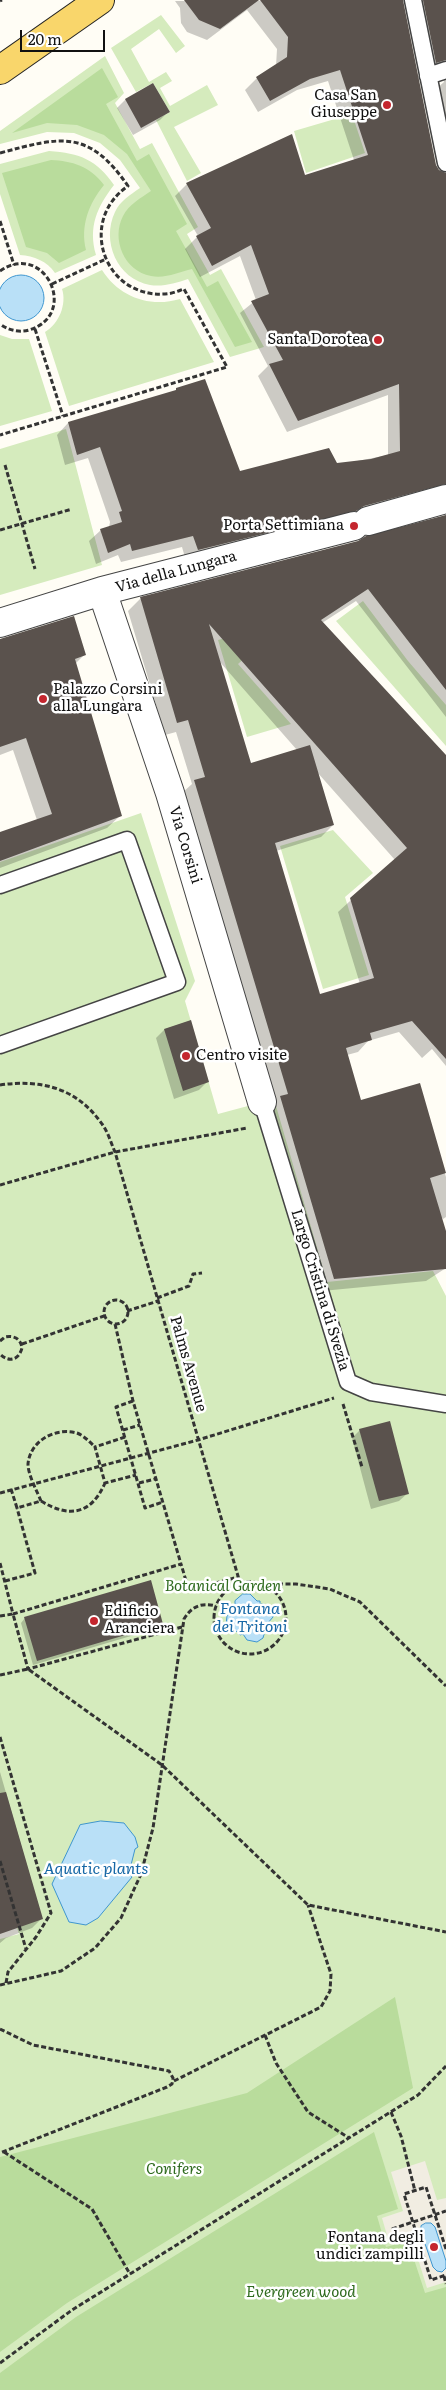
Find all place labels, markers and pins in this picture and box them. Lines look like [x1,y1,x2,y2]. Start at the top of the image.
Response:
place label: Casa San Giuseppe [311,87,377,122]
marker: Casa San Giuseppe [381,99,393,111]
place label: Santa Dorotea [267,331,368,349]
marker: Santa Dorotea [372,334,384,346]
place label: Porta Settimiana [223,517,344,535]
marker: Porta Settimiana [348,520,360,532]
place label: Palazzo Corsini alla Lungara [53,681,163,716]
marker: Palazzo Corsini alla Lungara [37,693,49,705]
place label: Centro visite [196,1047,287,1065]
marker: Centro visite [180,1050,192,1062]
place label: Edificio Aranciera [104,1603,175,1638]
marker: Edificio Aranciera [88,1615,100,1627]
place label: Fontana degli undici zampilli [316,2229,424,2264]
marker: Fontana degli undici zampilli [428,2241,440,2253]

